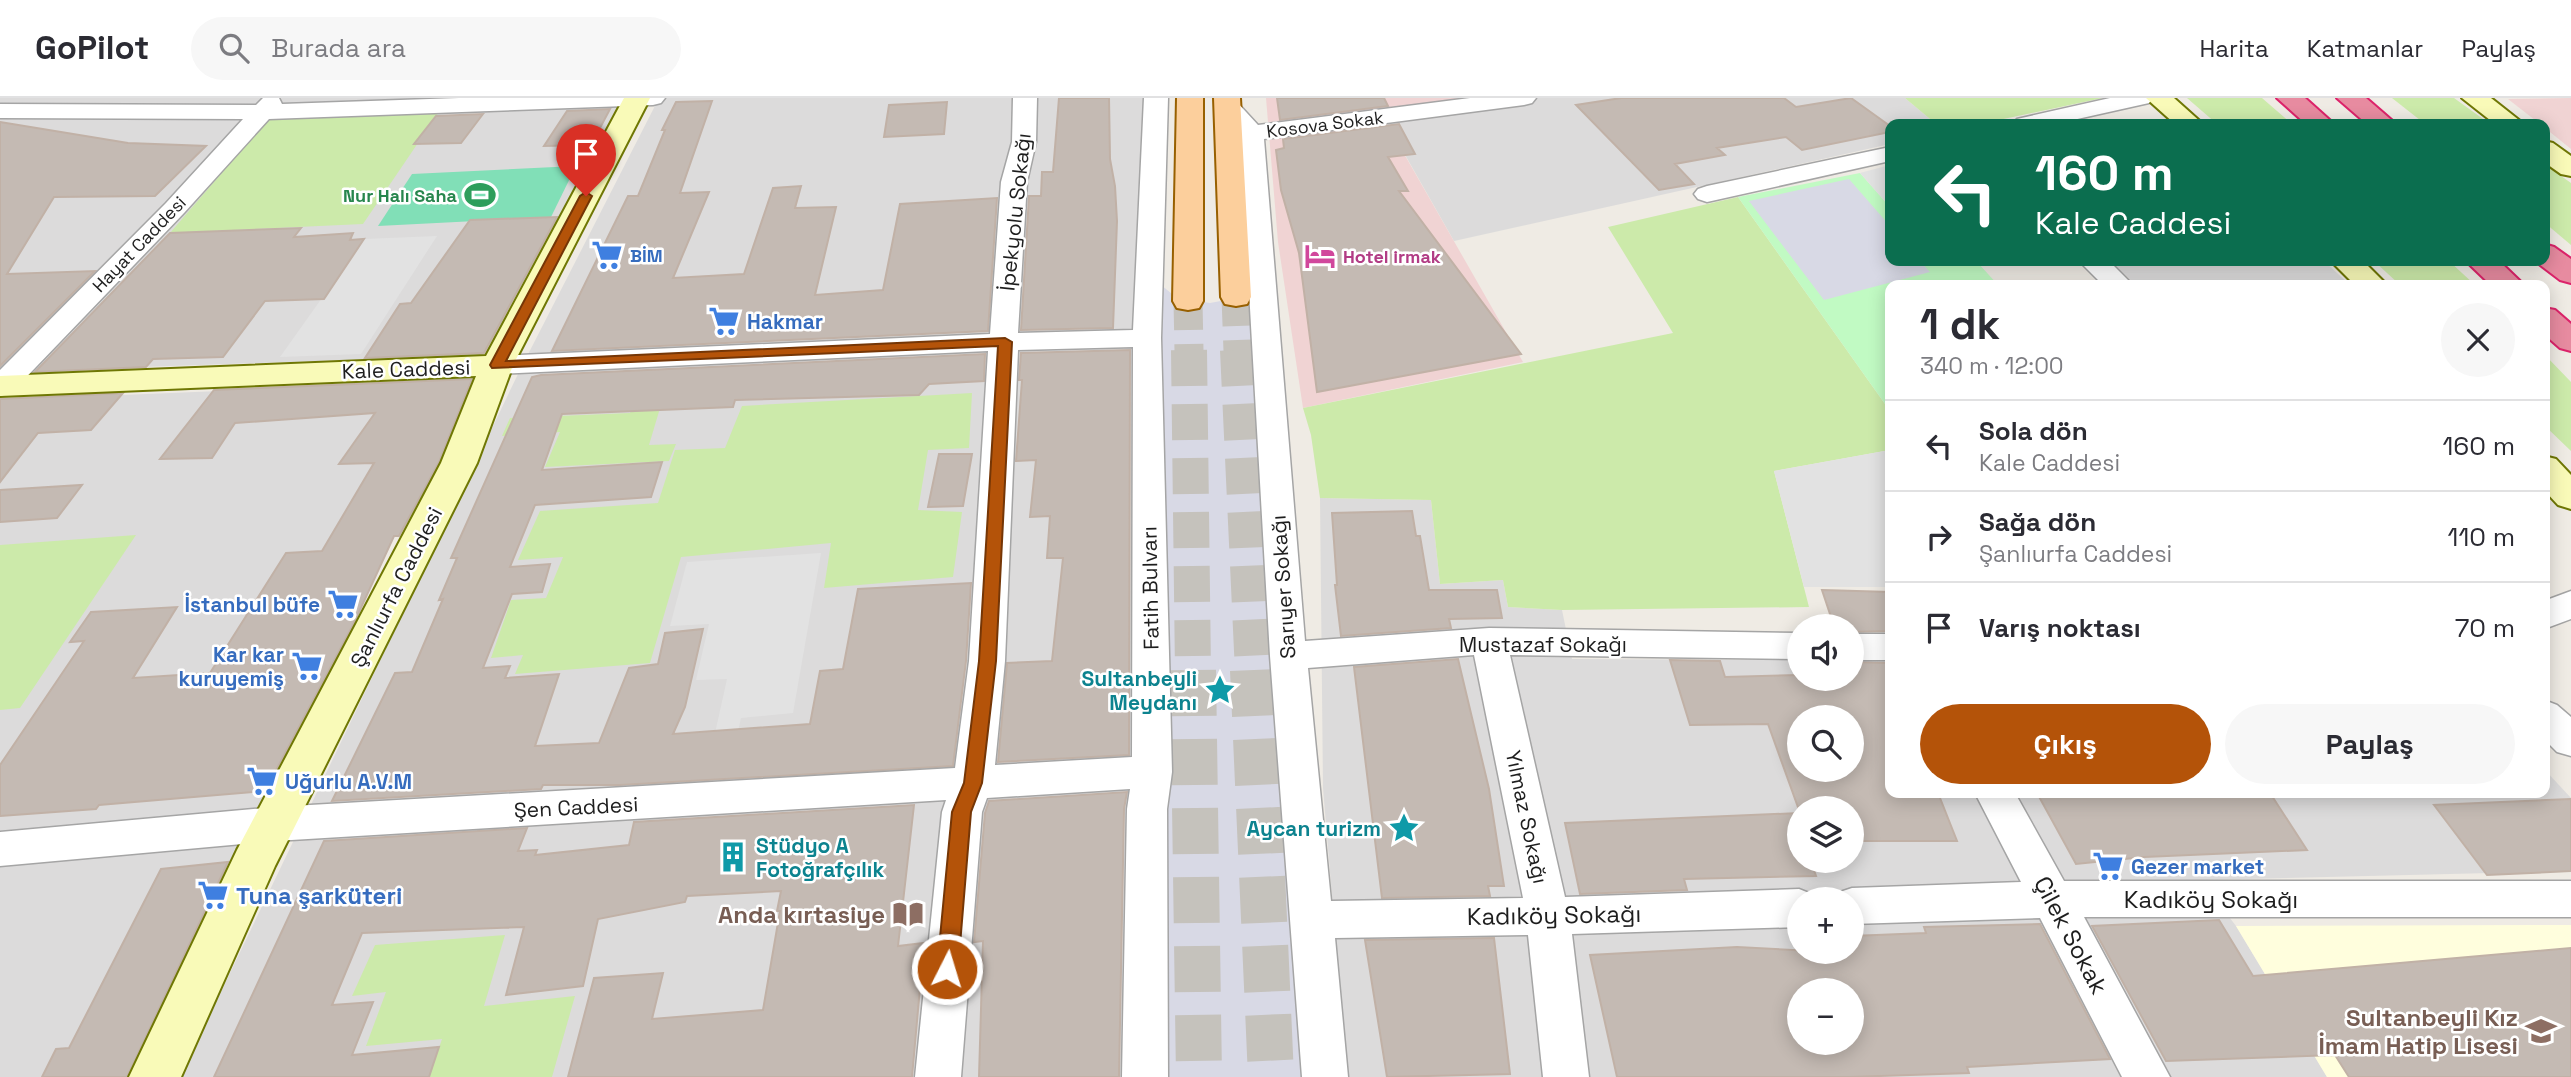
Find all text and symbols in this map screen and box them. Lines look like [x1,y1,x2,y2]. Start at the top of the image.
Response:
search box [191,17,681,80]
text: GoPilot [35,27,149,69]
icon: search [215,29,253,67]
text: Burada ara [271,31,406,65]
text: Harita [2200,33,2269,64]
text: Katmanlar [2307,33,2423,64]
text: Paylaş [2461,33,2536,64]
street label: Kosova Sokak [1265,105,1385,143]
pin [556,124,616,196]
street label: İpekyolu Sokağı [993,132,1037,292]
icon: arrive [567,135,605,173]
text: 160 m [2035,142,2173,204]
icon: left [1920,147,2011,238]
sports icon: Nur Halı Saha [463,178,497,212]
place label: Nur Halı Saha [343,184,458,207]
street label: Hayat Caddesi [87,191,191,297]
text: Kale Caddesi [2035,203,2231,243]
supermarket icon: BİM [590,238,624,272]
hotel icon: Hotel irmak [1303,239,1337,273]
place label: BİM [630,244,663,267]
place label: Hotel irmak [1343,245,1441,268]
text: 1 dk [1920,298,2000,351]
button: close [2441,303,2515,377]
supermarket icon: Hakmar [707,304,741,338]
place label: Hakmar [747,308,823,335]
text: 340 m · 12:00 [1920,351,2064,381]
street label: Kale Caddesi [341,353,471,385]
text: Sola dön [1979,414,2088,448]
icon: left [1920,427,1958,465]
text: 160 m [2443,429,2515,463]
text: Kale Caddesi [1979,448,2120,478]
street label: Şanlıurfa Caddesi [344,502,448,672]
text: Sağa dön [1979,505,2096,539]
street label: Sarıyer Sokağı [1265,514,1301,660]
icon: right [1920,518,1958,556]
text: 110 m [2448,520,2515,554]
street label: Fatih Bulvarı [1135,526,1165,650]
text: Şanlıurfa Caddesi [1979,539,2172,569]
supermarket icon: İstanbul büfe [326,587,360,621]
place label: İstanbul büfe [184,591,320,618]
icon: arrive [1920,609,1958,647]
text: Varış noktası [1979,611,2141,645]
text: 70 m [2455,611,2515,645]
map controls [1787,614,1864,1055]
button: sound [1787,614,1864,691]
street label: Mustazaf Sokağı [1459,631,1627,658]
place label: Kar kar kuruyemiş [178,641,284,692]
supermarket icon: Kar kar kuruyemiş [290,649,324,683]
place label: Sultanbeyli Meydanı [1081,665,1197,716]
place icon: Sultanbeyli Meydanı [1203,673,1237,707]
button: Çıkış [1920,704,2211,784]
button: Paylaş [2225,704,2515,784]
button: search [1787,705,1864,782]
street label: Yılmaz Sokağı [1500,748,1554,886]
supermarket icon: Uğurlu A.V.M [245,764,279,798]
place label: Uğurlu A.V.M [285,768,412,795]
street label: Şen Caddesi [513,790,639,824]
button: layers [1787,796,1864,873]
place icon: Aycan turizm [1387,811,1421,845]
place label: Aycan turizm [1247,815,1381,842]
place label: Stüdyo A Fotoğrafçılık [756,832,884,883]
building icon: Stüdyo A Fotoğrafçılık [716,840,750,874]
supermarket icon: Gezer market [2091,849,2125,883]
place label: Gezer market [2131,853,2264,880]
street label: Çilek Sokak [2027,871,2115,999]
supermarket icon: Tuna şarküteri [196,878,230,912]
place label: Tuna şarküteri [236,880,402,911]
street label: Kadıköy Sokağı [2124,884,2298,915]
button: + [1787,887,1864,964]
library icon: Anda kırtasiye [891,897,925,931]
street label: Kadıköy Sokağı [1467,898,1641,932]
place label: Anda kırtasiye [718,899,885,930]
position arrow [910,932,984,1006]
button: − [1787,978,1864,1055]
place label: Sultanbeyli Kız İmam Hatip Lisesi [2318,1002,2518,1061]
school or university icon: Sultanbeyli Kız İmam Hatip Lisesi [2524,1014,2558,1048]

